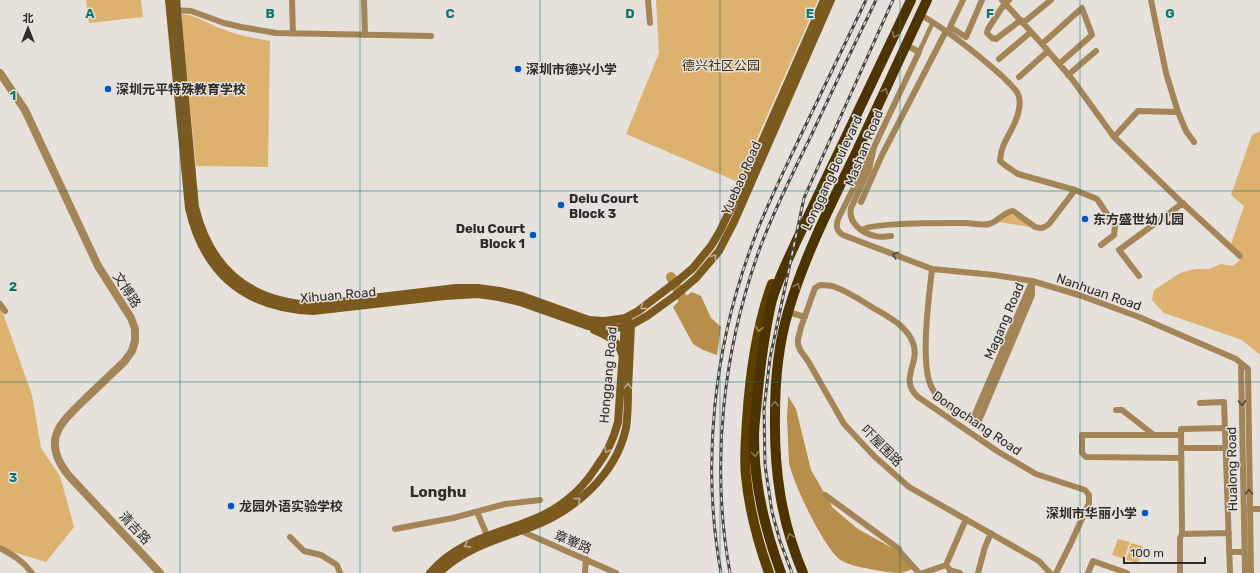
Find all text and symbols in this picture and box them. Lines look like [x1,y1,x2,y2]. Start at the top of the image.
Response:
text: A [85,6,95,21]
text: B [265,6,275,21]
text: C [445,6,455,21]
text: D [625,6,635,21]
text: E [806,6,814,21]
text: F [986,6,994,21]
text: G [1165,6,1175,21]
north arrow [8,8,48,48]
text: 北 [23,12,34,25]
one-way arrow [892,31,900,39]
park label: 德兴社区公园 [682,58,760,73]
place label: 深圳市德兴小学 [526,62,617,77]
marker: 深圳市德兴小学 [513,64,523,74]
place label: 深圳元平特殊教育学校 [116,82,246,97]
marker: 深圳元平特殊教育学校 [103,84,113,94]
text: 1 [10,88,16,103]
one-way arrow [880,88,888,96]
street label: Mashan Road [842,108,886,188]
street label: Longgang Boulevard [799,113,866,233]
street label: Yuebao Road [718,139,764,217]
place label: Delu Court Block 3 [569,191,638,221]
marker: Delu Court Block 3 [556,200,566,210]
place label: 东方盛世幼儿园 [1093,212,1184,227]
marker: 东方盛世幼儿园 [1080,214,1090,224]
place label: Delu Court Block 1 [456,221,525,251]
marker: Delu Court Block 1 [528,230,538,240]
one-way arrow [892,252,899,260]
one-way arrow [710,255,717,262]
street label: 文博路 [110,270,144,310]
street label: Nanhuan Road [1055,270,1143,314]
text: 2 [9,279,17,294]
street label: Magang Road [981,280,1028,362]
one-way arrow [792,283,800,290]
street label: Xihuan Road [299,284,377,306]
one-way arrow [640,302,647,310]
street label: Honggang Road [596,326,621,424]
one-way arrow [755,326,764,332]
one-way arrow [624,383,633,389]
street label: Dongchang Road [929,388,1024,459]
one-way arrow [1238,400,1246,406]
one-way arrow [771,401,779,407]
street label: 吓屋围路 [858,422,906,470]
street label: Hualong Road [1224,427,1241,511]
one-way arrow [604,446,612,453]
one-way arrow [751,451,759,457]
text: 3 [9,470,18,485]
district label: Longhu [410,483,466,501]
one-way arrow [1245,489,1253,495]
one-way arrow [573,498,581,505]
place label: 龙园外语实验学校 [239,499,343,514]
marker: 龙园外语实验学校 [226,501,236,511]
place label: 深圳市华丽小学 [1046,506,1137,521]
marker: 深圳市华丽小学 [1140,508,1150,518]
street label: 清吉路 [116,509,154,547]
street label: 章輋路 [552,527,594,557]
one-way arrow [786,533,795,540]
scale bar [1124,539,1205,565]
one-way arrow [464,540,471,547]
text: 100 m [1130,546,1164,560]

